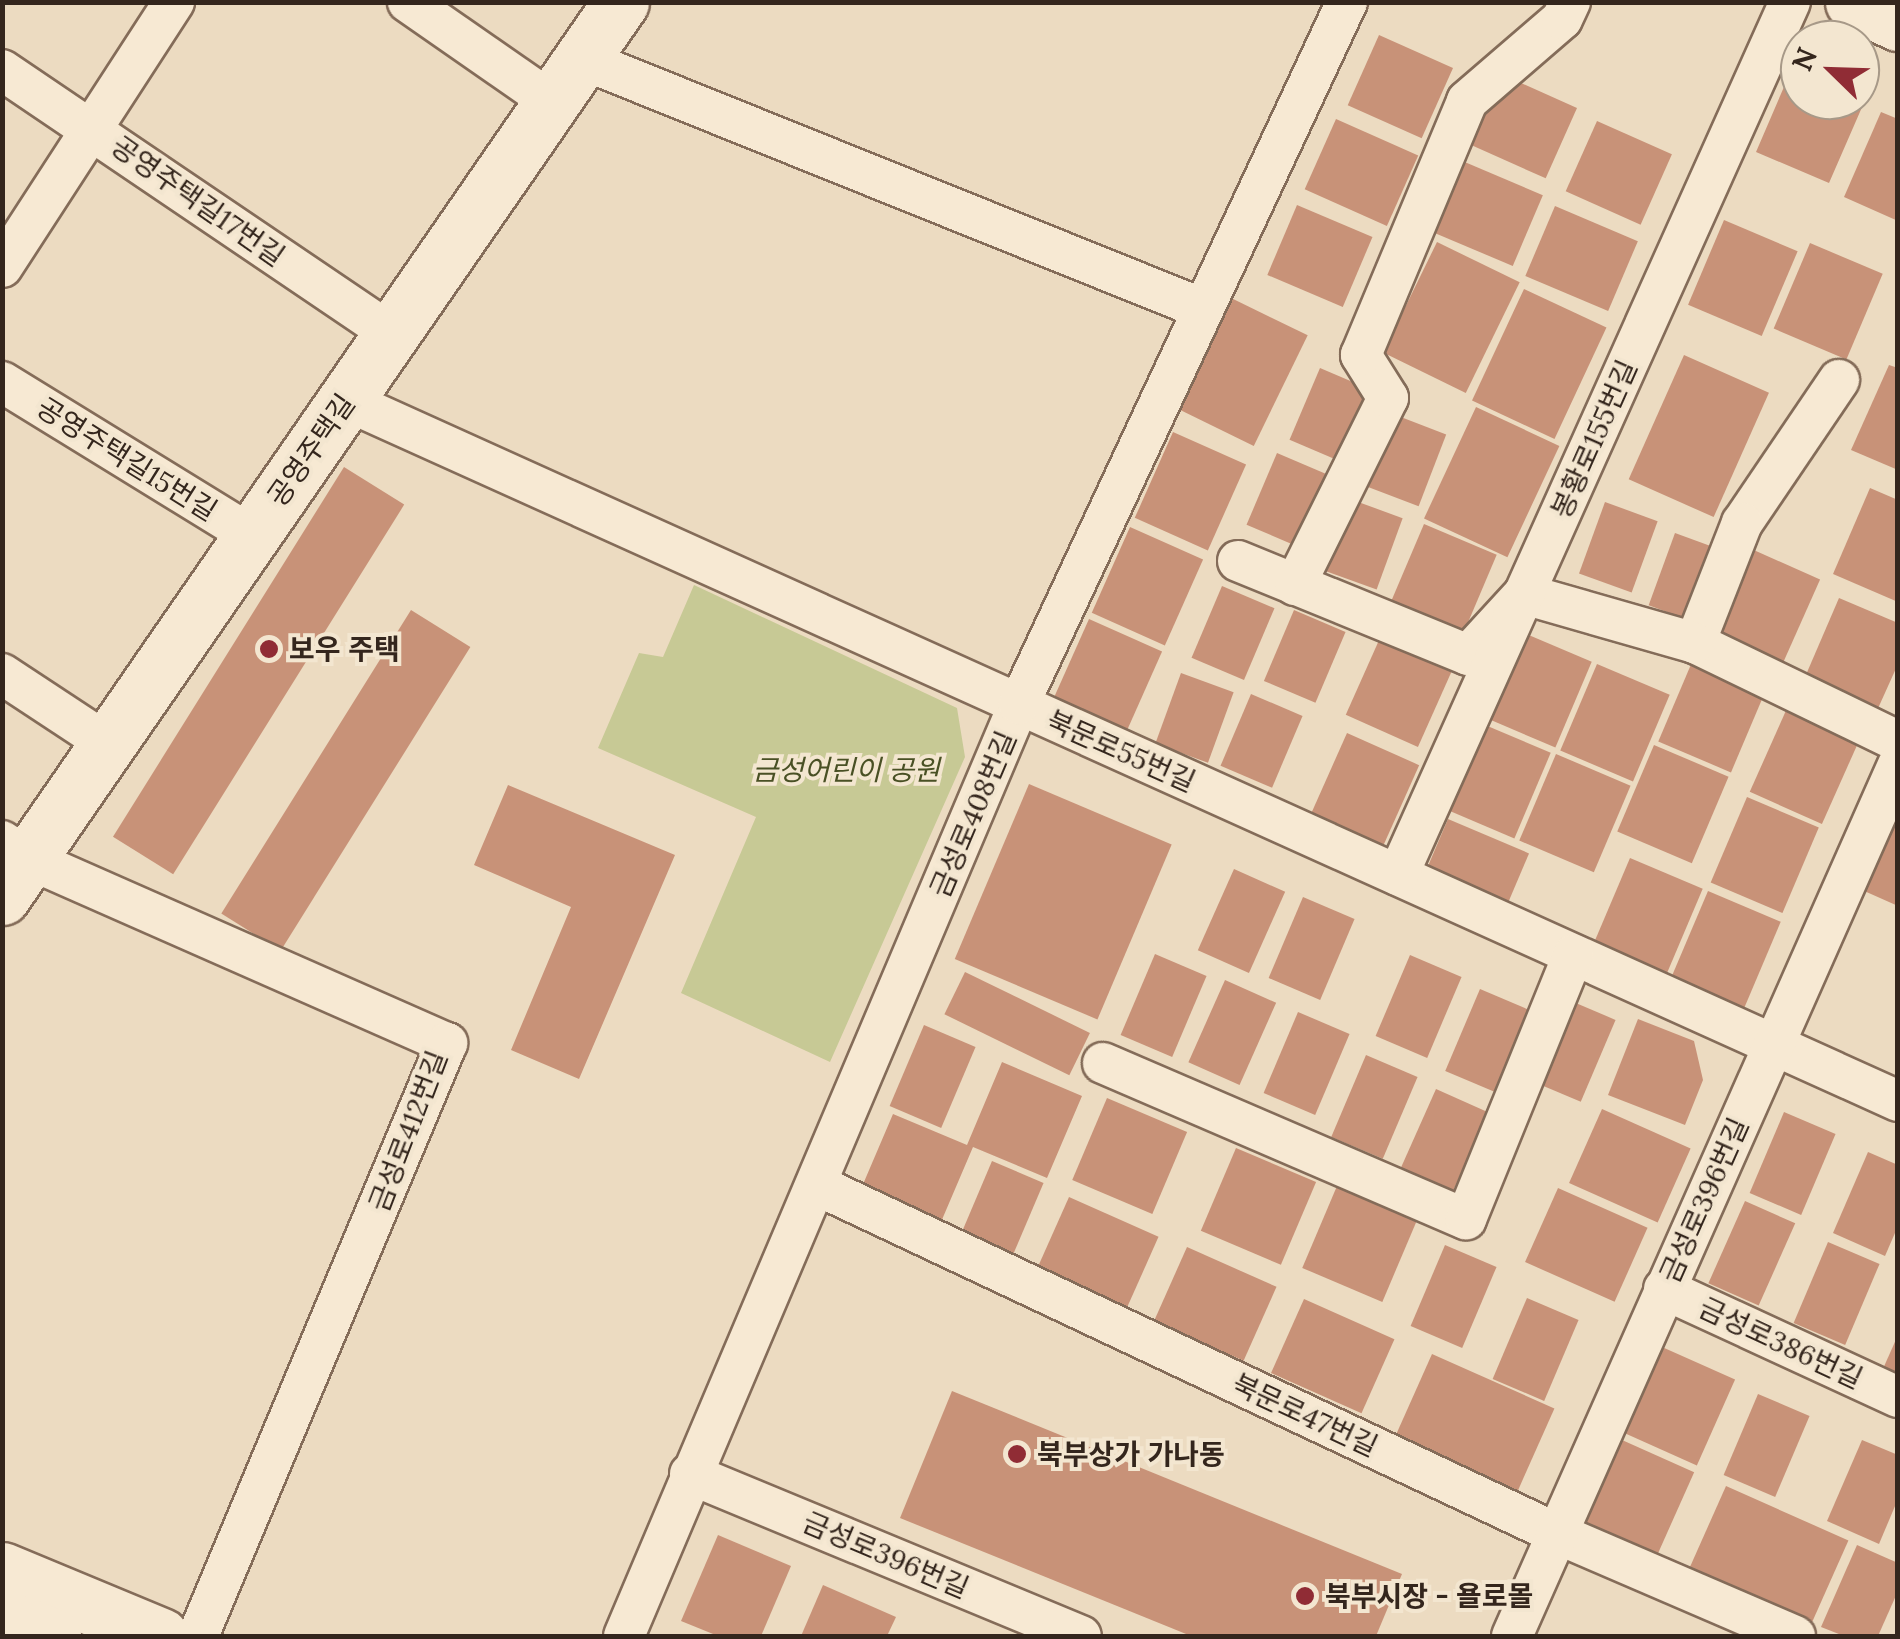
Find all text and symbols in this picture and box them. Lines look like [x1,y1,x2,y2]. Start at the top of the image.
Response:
north arrow [1780,20,1880,120]
text: N [1783,42,1825,76]
street label: 공영주택길17번길 [105,129,291,273]
street label: 봉황로155번길 [1544,355,1644,523]
street label: 공영주택길 [260,388,362,512]
street label: 공영주택길15번길 [31,390,223,528]
place label: 보우 주택 [289,632,399,666]
marker: 보우 주택 [258,638,280,660]
street label: 북문로55번길 [1041,703,1201,799]
street label: 금성로408번길 [923,726,1023,902]
park label: 금성어린이 공원 [752,753,940,787]
street label: 금성로412번길 [362,1046,454,1216]
street label: 금성로396번길 [1653,1112,1755,1288]
street label: 금성로386번길 [1694,1291,1868,1395]
street label: 북문로47번길 [1227,1367,1383,1463]
place label: 북부상가 가나동 [1037,1437,1225,1471]
marker: 북부상가 가나동 [1006,1443,1028,1465]
street label: 금성로396번길 [798,1505,974,1605]
place label: 북부시장 - 욜로몰 [1325,1579,1533,1613]
marker: 북부시장 - 욜로몰 [1294,1585,1316,1607]

